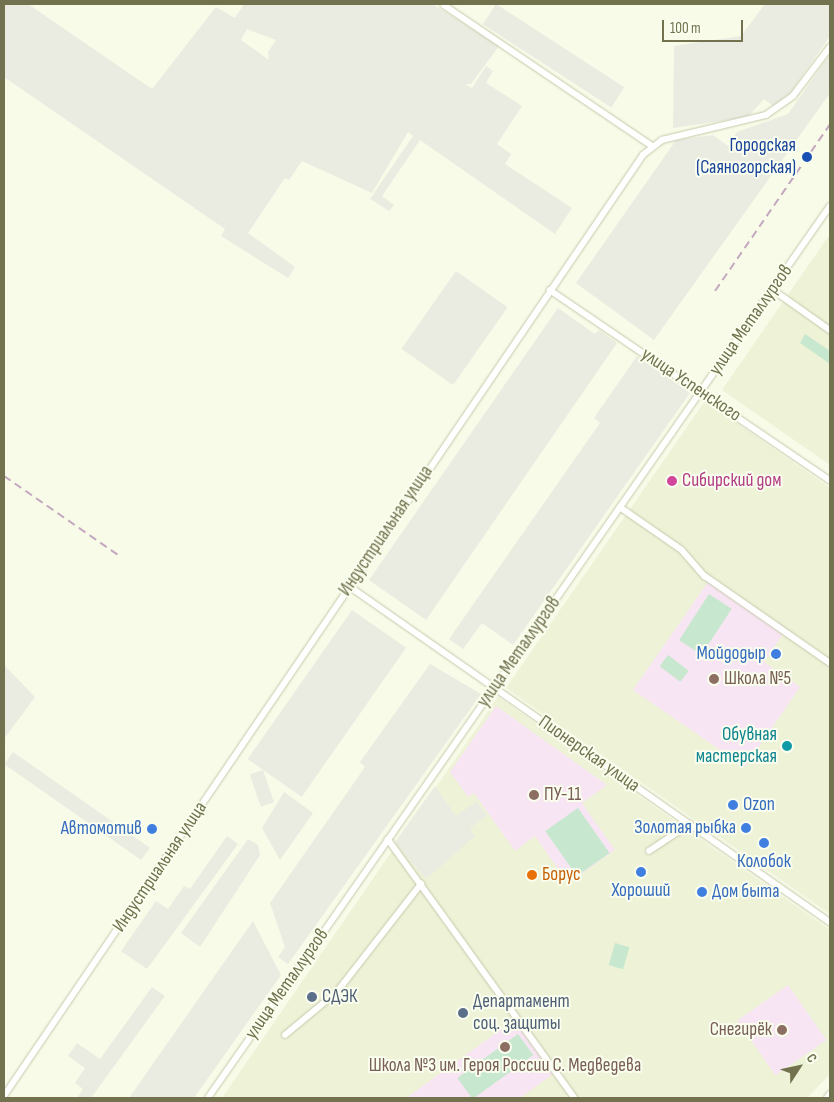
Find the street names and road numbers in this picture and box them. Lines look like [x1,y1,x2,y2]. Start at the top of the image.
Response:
street label: улица Металлургов [704,260,798,380]
street label: улица Успенского [637,343,745,427]
street label: Индустриальная улица [334,462,438,600]
street label: улица Металлургов [472,592,566,712]
street label: Пионерская улица [534,711,644,797]
street label: Индустриальная улица [108,798,212,936]
street label: улица Металлургов [240,924,334,1044]

